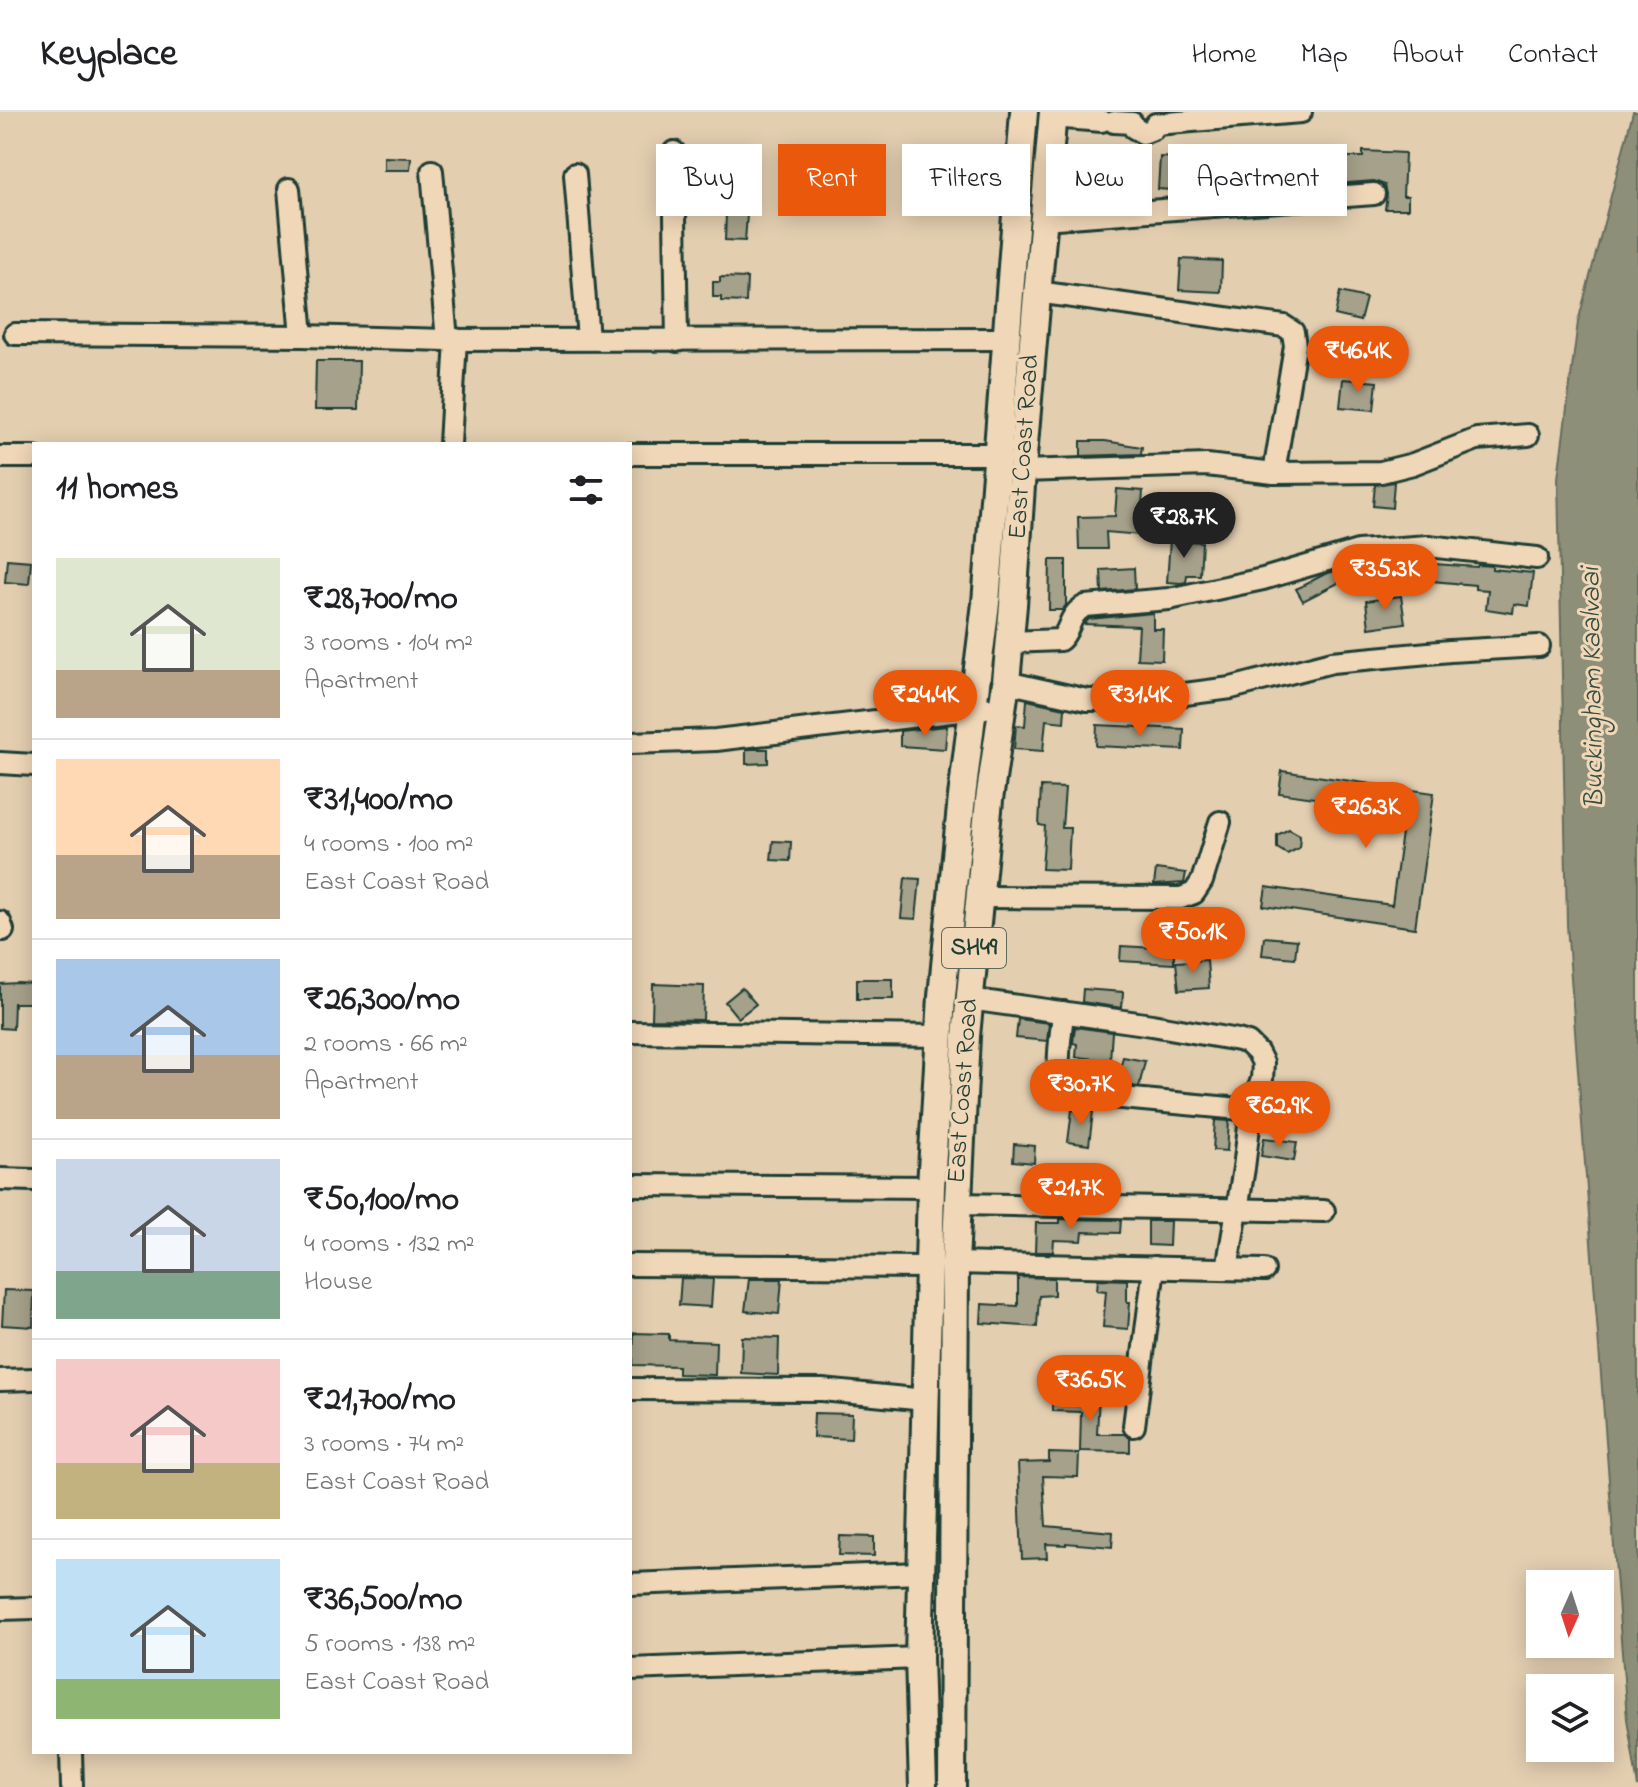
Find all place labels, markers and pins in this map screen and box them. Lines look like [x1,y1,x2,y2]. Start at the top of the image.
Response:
pin: ₹46.4K [1293,326,1423,394]
pin: ₹28.7K [1119,492,1249,560]
pin: ₹35.3K [1320,544,1450,612]
pin: ₹24.4K [860,670,990,738]
pin: ₹31.4K [1075,670,1205,738]
pin: ₹26.3K [1301,782,1431,850]
pin: ₹50.1K [1128,907,1258,975]
pin: ₹30.7K [1016,1059,1146,1127]
pin: ₹62.9K [1214,1081,1344,1149]
pin: ₹21.7K [1006,1163,1136,1231]
pin: ₹36.5K [1025,1355,1155,1423]

